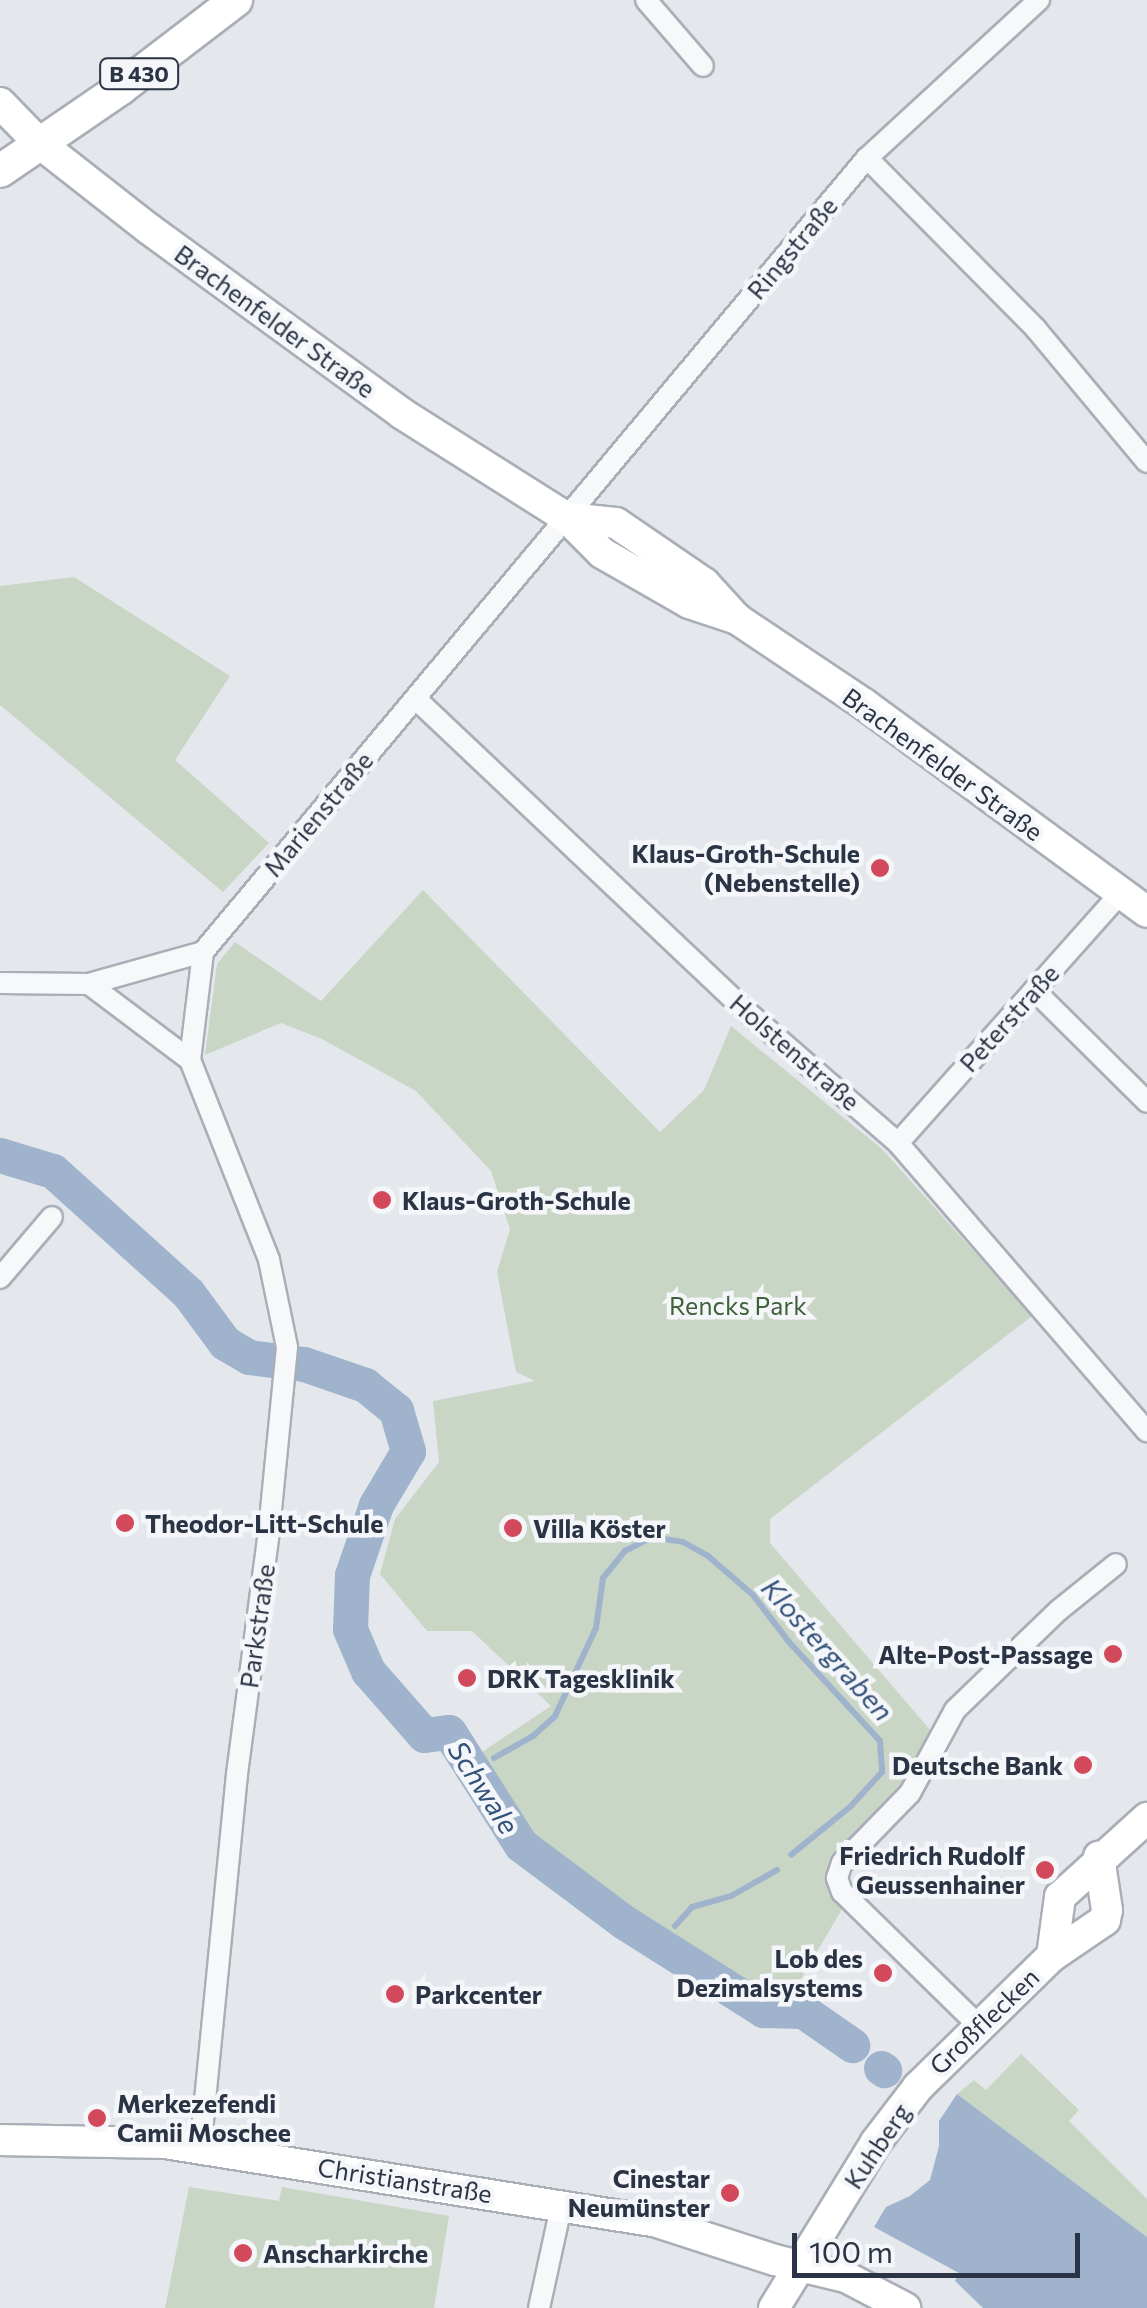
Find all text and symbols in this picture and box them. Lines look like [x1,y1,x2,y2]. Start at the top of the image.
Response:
road number: B 430 [99,57,179,91]
street label: Ringstraße [741,191,843,305]
street label: Brachenfelder Straße [169,238,381,404]
street label: Brachenfelder Straße [837,681,1049,847]
street label: Marienstraße [257,746,379,882]
place label: Klaus-Groth-Schule (Nebenstelle) [631,839,860,898]
marker: Klaus-Groth-Schule (Nebenstelle) [869,857,891,879]
street label: Peterstraße [953,958,1065,1078]
street label: Holstenstraße [724,988,866,1116]
place label: Klaus-Groth-Schule [402,1185,631,1215]
marker: Klaus-Groth-Schule [371,1189,393,1211]
park label: Rencks Park [669,1290,807,1320]
place label: Theodor-Litt-Schule [145,1508,383,1538]
marker: Theodor-Litt-Schule [114,1512,136,1534]
place label: Villa Köster [533,1513,666,1543]
marker: Villa Köster [502,1517,524,1539]
street label: Parkstraße [233,1562,281,1690]
water label: Klostergraben [755,1571,901,1727]
place label: Alte-Post-Passage [878,1639,1093,1669]
marker: Alte-Post-Passage [1102,1643,1124,1665]
place label: DRK Tagesklinik [487,1663,675,1693]
marker: DRK Tagesklinik [456,1667,478,1689]
water label: Schwale [441,1734,527,1840]
place label: Deutsche Bank [892,1750,1063,1780]
marker: Deutsche Bank [1072,1754,1094,1776]
place label: Friedrich Rudolf Geussenhainer [839,1841,1025,1900]
marker: Friedrich Rudolf Geussenhainer [1034,1859,1056,1881]
place label: Lob des Dezimalsystems [676,1944,863,2003]
marker: Lob des Dezimalsystems [872,1962,894,1984]
street label: Großflecken [923,1962,1045,2080]
place label: Parkcenter [415,1979,542,2009]
marker: Parkcenter [384,1983,406,2005]
place label: Merkezefendi Camii Moschee [117,2089,291,2148]
street label: Kuhberg [838,2098,916,2194]
marker: Merkezefendi Camii Moschee [86,2107,108,2129]
street label: Christianstraße [316,2151,494,2209]
place label: Cinestar Neumünster [568,2164,710,2223]
marker: Cinestar Neumünster [719,2182,741,2204]
scale bar [797,2213,1084,2275]
text: 100 m [809,2232,893,2269]
place label: Anscharkirche [263,2238,428,2268]
marker: Anscharkirche [232,2242,254,2264]

